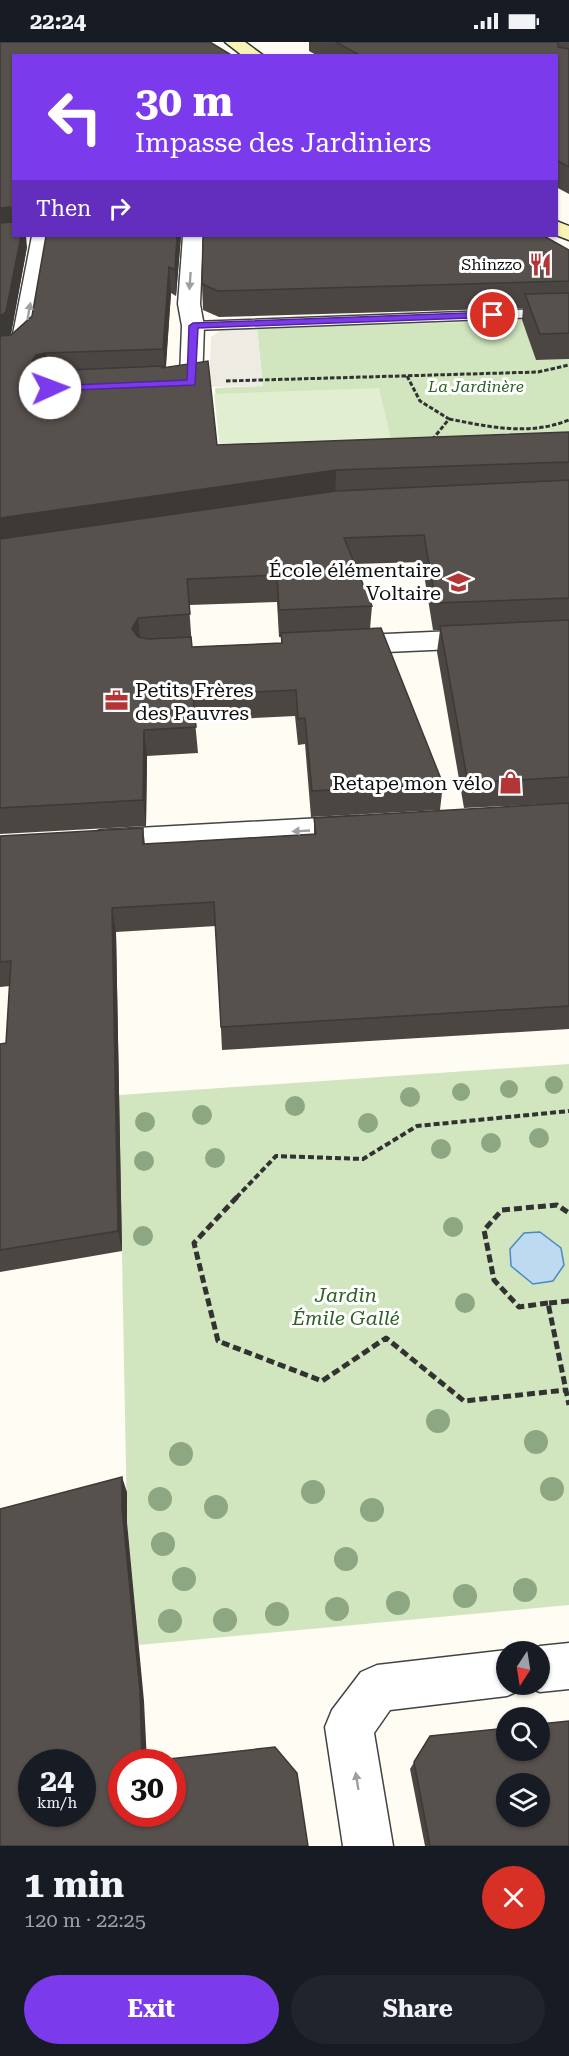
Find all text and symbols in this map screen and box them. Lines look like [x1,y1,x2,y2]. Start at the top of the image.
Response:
text: 22:24 [30,9,86,34]
text: 30 m [135,77,233,126]
icon: left [36,78,114,156]
text: Impasse des Jardiniers [135,127,431,159]
icon: right [103,192,136,225]
text: Then [36,196,91,221]
restaurant icon: Shinzzo [527,251,553,277]
place label: Shinzzo [461,255,522,274]
one-way arrow [185,271,195,290]
pin [467,289,518,340]
icon: arrive [476,298,509,331]
one-way arrow [25,301,34,320]
position arrow [18,356,82,420]
park label: La Jardinère [427,377,524,396]
place label: École élémentaire Voltaire [269,558,441,605]
school or university icon: École élémentaire Voltaire [446,569,472,595]
place label: Petits Frères des Pauvres [135,678,254,725]
office icon: Petits Frères des Pauvres [104,688,130,714]
shop icon: Retape mon vélo [498,770,524,796]
place label: Retape mon vélo [332,771,493,795]
one-way arrow [291,826,310,836]
park label: Jardin Émile Gallé [291,1283,400,1330]
north arrow [496,1641,550,1695]
map controls [496,1641,550,1827]
button: search [496,1707,550,1761]
speed limit sign: 30 [108,1749,186,1827]
text: 24 [40,1763,74,1798]
one-way arrow [353,1772,362,1791]
button: layers [496,1773,550,1827]
text: km/h [37,1794,77,1812]
text: 1 min [24,1864,124,1906]
button: close [482,1866,545,1929]
text: 120 m · 22:25 [24,1908,146,1932]
button: Exit [24,1975,279,2044]
button: Share [291,1975,545,2044]

